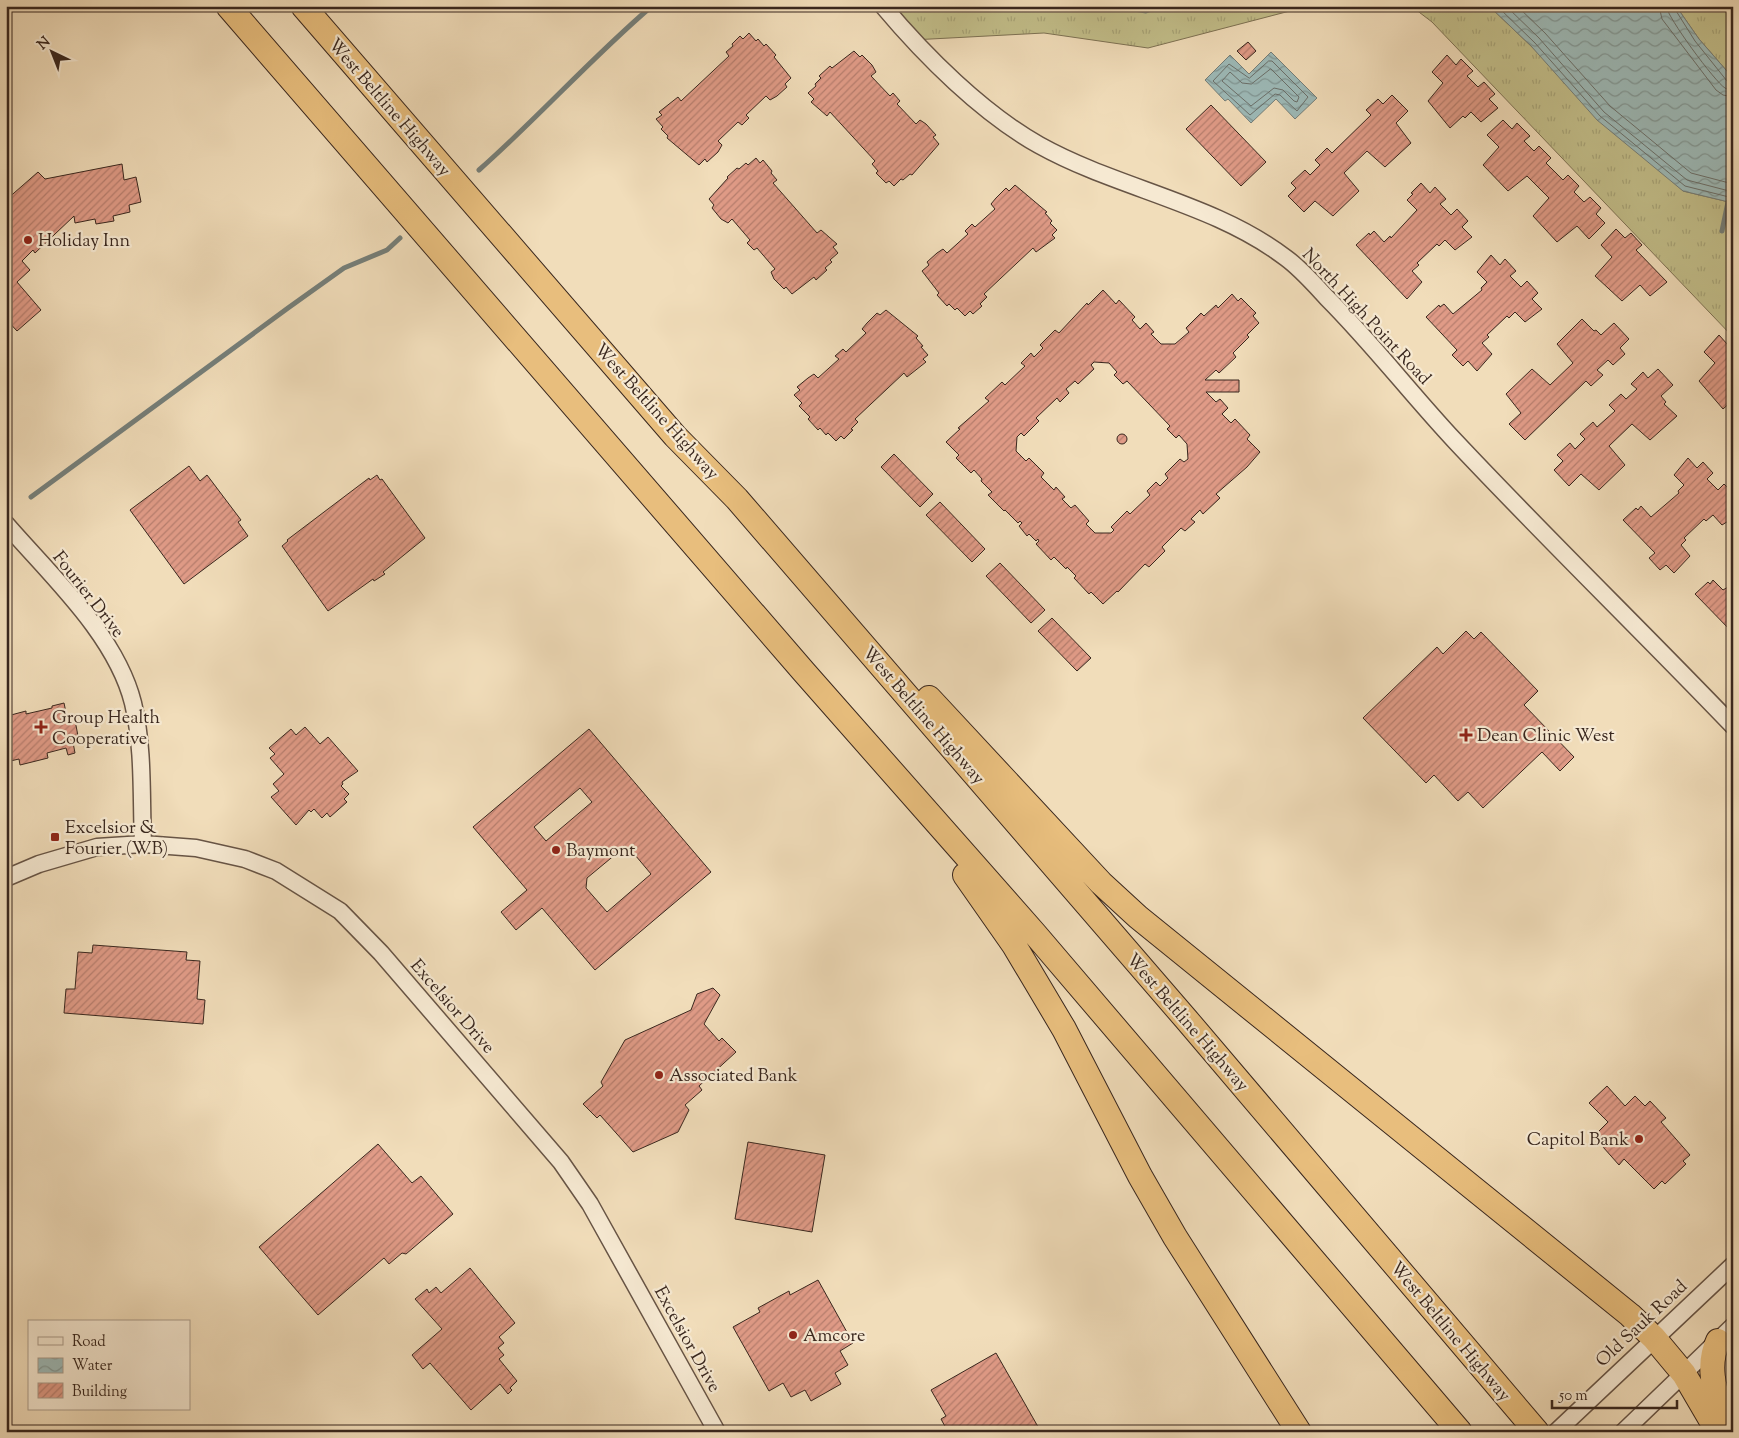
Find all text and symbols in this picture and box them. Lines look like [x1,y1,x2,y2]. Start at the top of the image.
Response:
north arrow [28,28,78,78]
text: N [34,33,55,55]
street label: West Beltline Highway [321,33,456,183]
place label: Holiday Inn [38,229,131,255]
marker: Holiday Inn [22,234,34,246]
street label: North High Point Road [1295,243,1436,392]
street label: West Beltline Highway [587,338,724,486]
street label: Fourier Drive [45,546,130,644]
street label: West Beltline Highway [855,641,990,791]
place label: Group Health Cooperative [52,706,160,753]
marker: Group Health Cooperative [34,720,48,734]
place label: Dean Clinic West [1477,724,1615,750]
marker: Dean Clinic West [1459,728,1473,742]
place label: Excelsior & Fourier (WB) [65,816,168,863]
marker: Excelsior & Fourier (WB) [49,831,61,843]
place label: Baymont [566,839,636,865]
marker: Baymont [550,844,562,856]
street label: West Beltline Highway [1119,948,1254,1098]
street label: Excelsior Drive [403,954,500,1060]
place label: Associated Bank [669,1064,798,1090]
marker: Associated Bank [653,1069,665,1081]
place label: Capitol Bank [1527,1128,1629,1154]
marker: Capitol Bank [1633,1133,1645,1145]
street label: West Beltline Highway [1383,1256,1516,1408]
street label: Old Sauk Road [1591,1275,1694,1374]
street label: Excelsior Drive [646,1282,726,1398]
legend [28,1320,190,1410]
place label: Amcore [803,1324,865,1350]
marker: Amcore [787,1329,799,1341]
text: Road [72,1332,106,1353]
text: Water [72,1356,113,1377]
scale bar [1552,1378,1676,1410]
text: Building [72,1382,127,1403]
text: 50 m [1558,1386,1588,1407]

